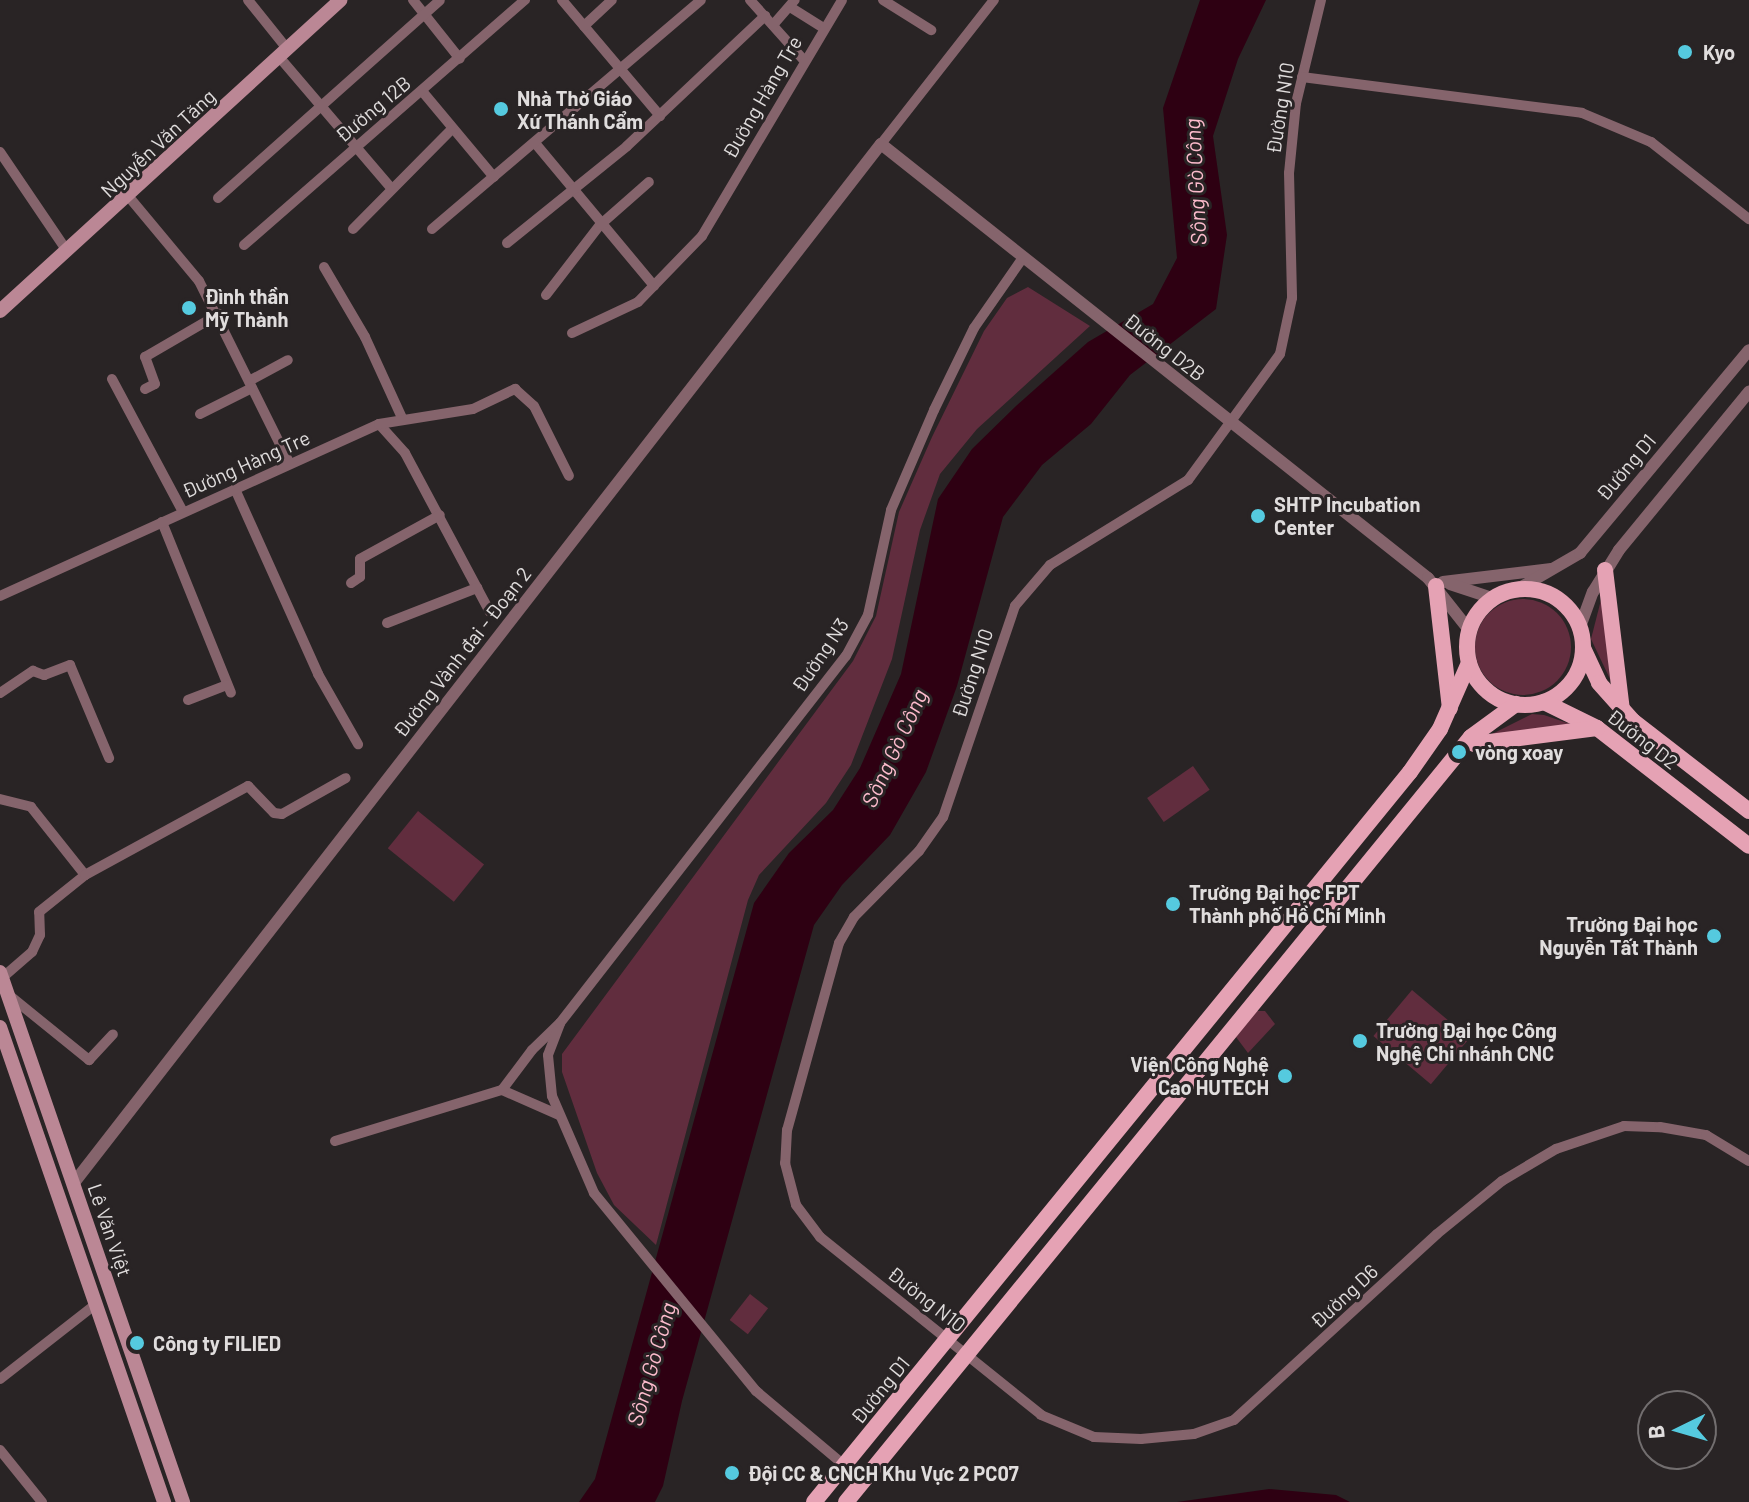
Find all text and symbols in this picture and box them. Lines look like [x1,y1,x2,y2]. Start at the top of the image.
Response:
street label: Đường Hàng Tre [717,32,807,162]
place label: Kyo [1703,40,1735,64]
marker: Kyo [1674,41,1696,63]
street label: Đường N10 [1261,61,1299,155]
street label: Đường 12B [331,71,415,147]
street label: Nguyễn Văn Tăng [96,84,220,202]
place label: Nhà Thờ Giáo Xứ Thánh Cẩm [517,86,643,133]
marker: Nhà Thờ Giáo Xứ Thánh Cẩm [492,100,510,118]
water label: Sông Gò Công [1178,118,1212,246]
place label: Đình thần Mỹ Thành [205,284,289,331]
marker: Đình thần Mỹ Thành [180,299,198,317]
street label: Đường D2B [1120,308,1210,386]
street label: Đường Hàng Tre [178,425,314,503]
street label: Đường D1 [1591,429,1661,505]
place label: SHTP Incubation Center [1274,492,1420,539]
marker: SHTP Incubation Center [1249,507,1267,525]
street label: Đường Vành đai - Đoạn 2 [388,562,536,742]
street label: Đường N3 [787,613,853,697]
street label: Đường N10 [946,625,998,721]
water label: Sông Gò Công [855,685,933,811]
street label: Đường D2 [1603,704,1683,774]
place label: vòng xoay [1475,740,1563,764]
marker: vòng xoay [1450,743,1468,761]
place label: Trường Đại học FPT Thành phố Hồ Chí Minh [1189,880,1386,927]
marker: Trường Đại học FPT Thành phố Hồ Chí Minh [1164,895,1182,913]
place label: Trường Đại học Nguyễn Tất Thành [1539,912,1698,959]
marker: Trường Đại học Nguyễn Tất Thành [1705,927,1723,945]
place label: Trường Đại học Công Nghệ Chi nhánh CNC [1376,1018,1557,1065]
marker: Trường Đại học Công Nghệ Chi nhánh CNC [1351,1032,1369,1050]
place label: Viện Công Nghệ Cao HUTECH [1130,1052,1269,1099]
marker: Viện Công Nghệ Cao HUTECH [1276,1067,1294,1085]
street label: Lê Văn Việt [83,1180,137,1280]
street label: Đường D6 [1305,1259,1383,1333]
street label: Đường N10 [883,1261,971,1337]
water label: Sông Gò Công [621,1299,681,1429]
place label: Công ty FILIED [153,1331,281,1355]
marker: Công ty FILIED [128,1334,146,1352]
street label: Đường D1 [846,1351,914,1429]
north arrow [1637,1390,1717,1470]
text: B [1642,1424,1669,1440]
place label: Đội CC & CNCH Khu Vực 2 PC07 [748,1461,1019,1485]
marker: Đội CC & CNCH Khu Vực 2 PC07 [723,1464,741,1482]

